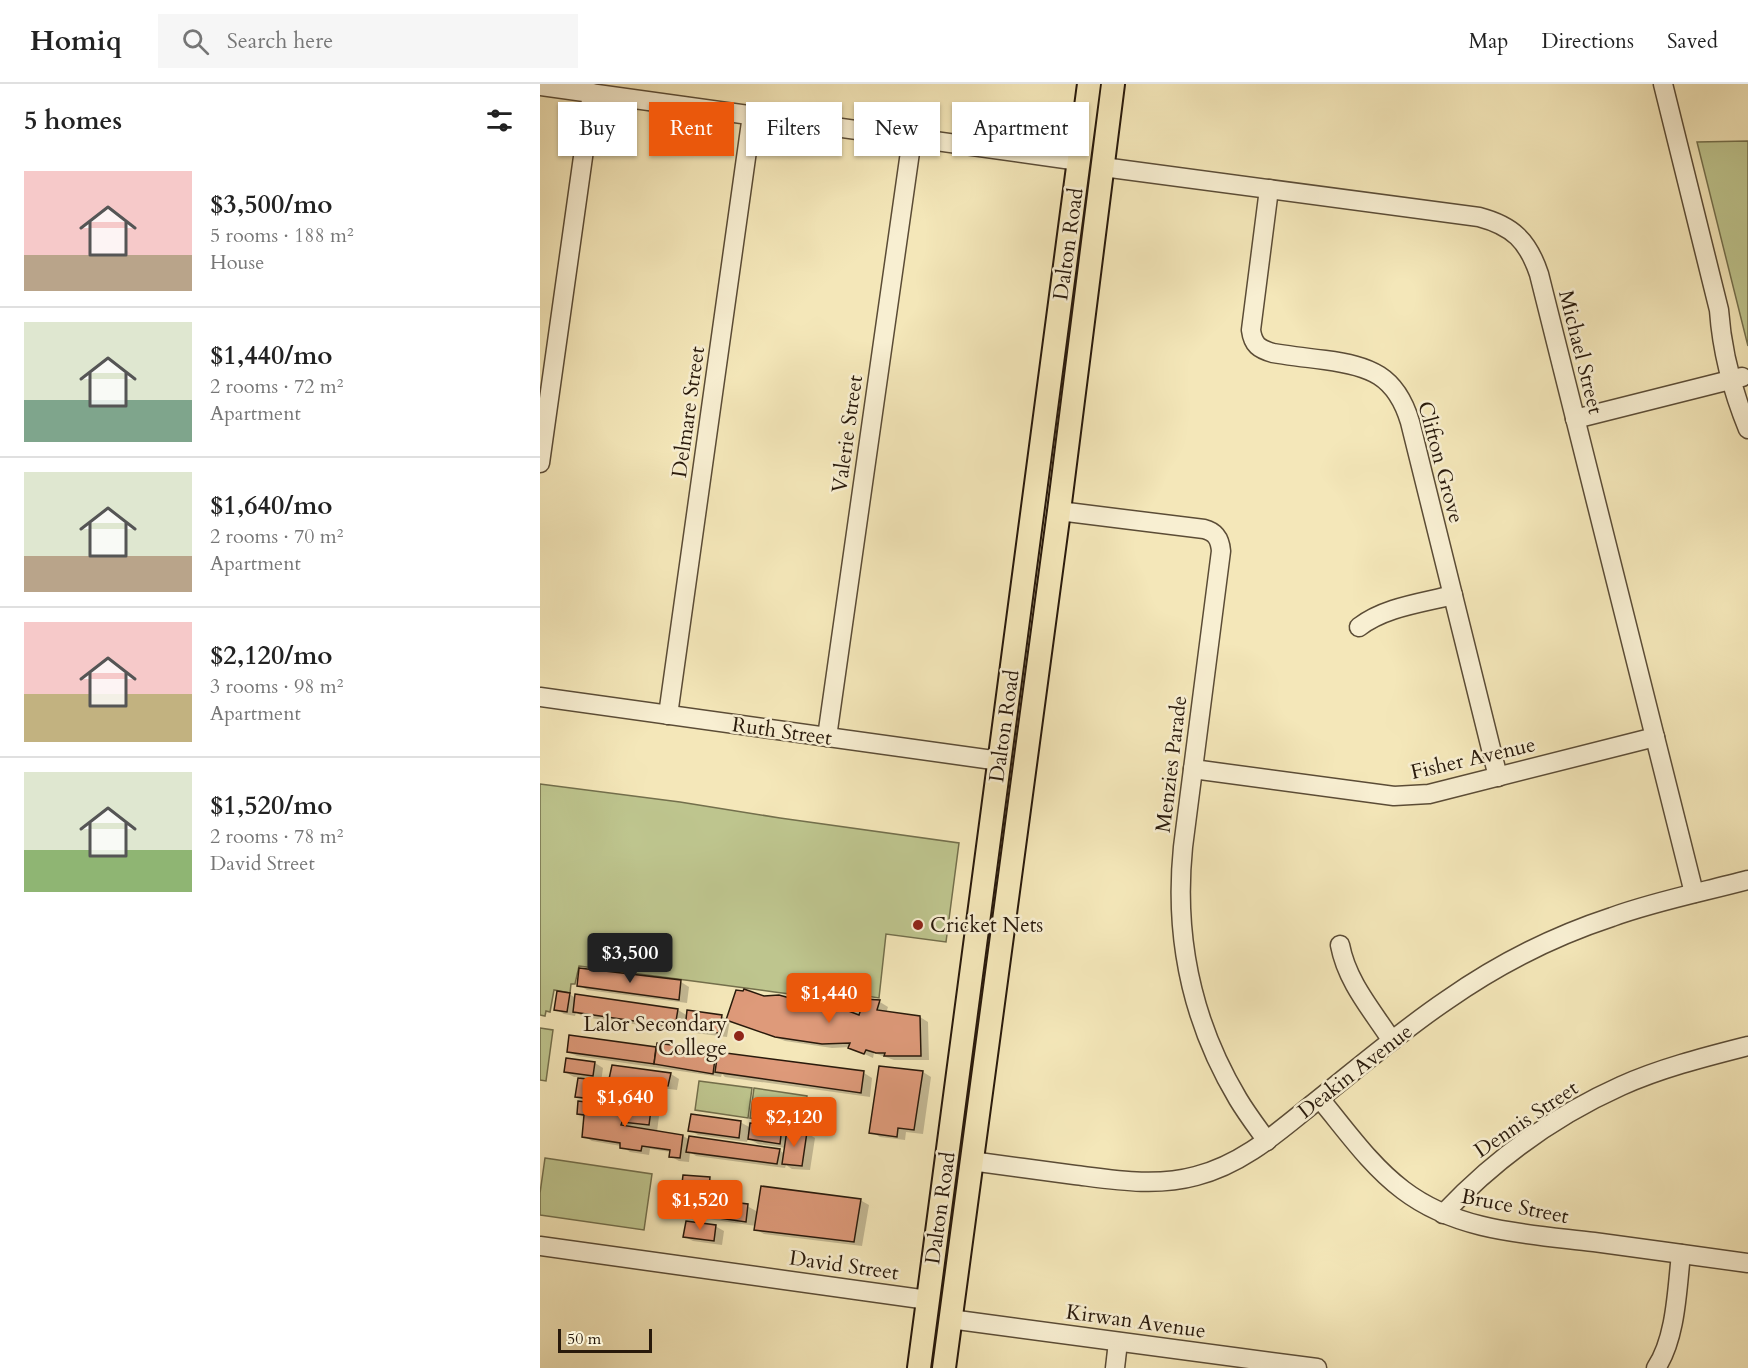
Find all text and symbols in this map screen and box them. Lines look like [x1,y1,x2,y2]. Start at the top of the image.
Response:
search box [158,14,578,68]
text: Homiq [30,22,122,60]
icon: search [179,25,212,58]
text: Search here [227,26,333,56]
text: Map [1468,27,1508,56]
text: Directions [1541,27,1634,56]
text: Saved [1667,27,1718,56]
chip: Buy [558,102,637,156]
chip: Rent [649,102,734,156]
chip: Filters [746,102,842,156]
chip: New [854,102,940,156]
chip: Apartment [952,102,1089,156]
text: 5 homes [24,103,122,138]
icon: filters [483,104,516,137]
street label: Dalton Road [1046,186,1091,302]
text: $3,500/mo [210,187,333,222]
icon: home [72,195,144,267]
text: 5 rooms · 188 m² [210,222,354,249]
text: House [210,249,264,276]
street label: Michael Street [1551,287,1610,418]
text: $1,440/mo [210,338,333,373]
street label: Delmare Street [665,344,712,480]
icon: home [72,346,144,418]
text: 2 rooms · 72 m² [210,373,343,400]
street label: Valerie Street [825,373,870,495]
street label: Clifton Grove [1410,398,1471,526]
text: Apartment [210,400,301,427]
text: $1,640/mo [210,488,333,523]
icon: home [72,496,144,568]
text: 2 rooms · 70 m² [210,523,343,550]
text: Apartment [210,550,301,577]
text: $2,120/mo [210,638,333,673]
icon: home [72,646,144,718]
street label: Dalton Road [982,668,1027,784]
text: 3 rooms · 98 m² [210,673,343,700]
street label: Menzies Parade [1149,694,1194,834]
text: Apartment [210,700,301,727]
street label: Ruth Street [730,710,834,753]
street label: Fisher Avenue [1408,730,1538,787]
text: $1,520/mo [210,788,333,823]
icon: home [72,796,144,868]
text: 2 rooms · 78 m² [210,823,343,850]
text: David Street [210,850,315,877]
place label: Cricket Nets [930,911,1043,940]
marker: Cricket Nets [911,918,925,932]
pin: $3,500 [581,933,679,984]
text: $3,500 [601,939,659,966]
pin: $1,440 [780,973,878,1024]
text: $1,440 [800,979,858,1006]
place label: Lalor Secondary College [583,1010,727,1063]
street label: Deakin Avenue [1292,1017,1419,1125]
marker: Lalor Secondary College [732,1029,746,1043]
street label: Dennis Street [1469,1074,1584,1165]
pin: $1,640 [576,1077,674,1128]
text: $1,640 [596,1083,654,1110]
pin: $2,120 [745,1097,843,1148]
text: $2,120 [765,1103,823,1130]
street label: Dalton Road [918,1150,963,1266]
pin: $1,520 [651,1180,749,1231]
street label: Bruce Street [1459,1182,1571,1231]
text: $1,520 [671,1186,729,1213]
street label: David Street [787,1243,901,1288]
street label: Kirwan Avenue [1064,1297,1208,1346]
scale bar [558,1326,652,1354]
text: 50 m [567,1328,601,1350]

